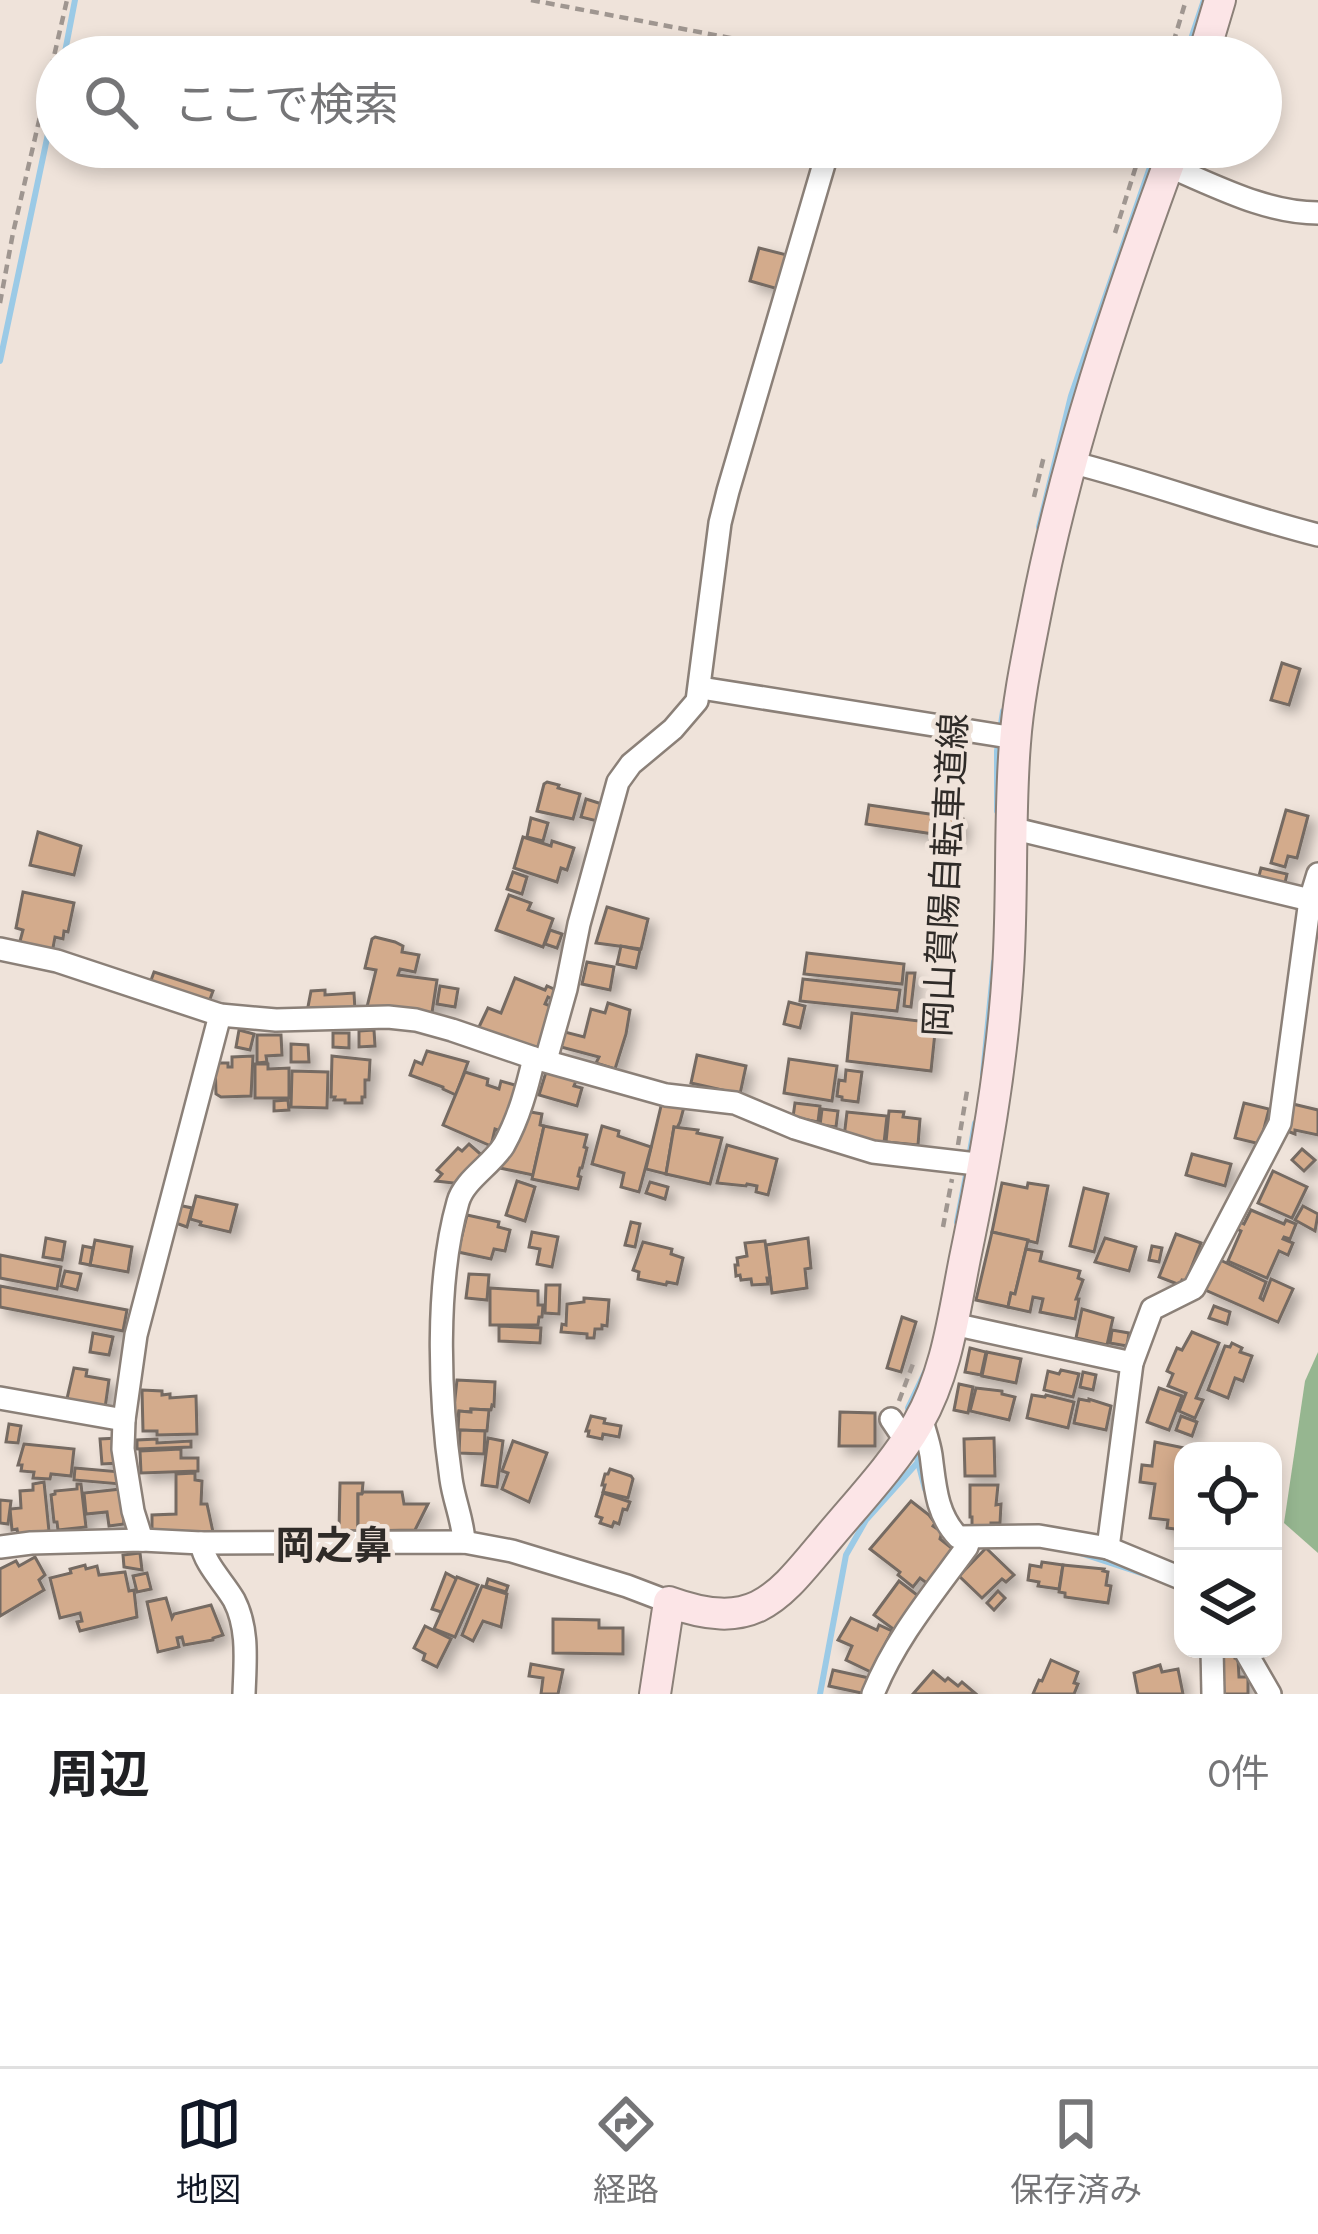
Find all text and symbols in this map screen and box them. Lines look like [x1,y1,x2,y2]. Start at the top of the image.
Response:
search box [36,36,1282,168]
icon: search [78,69,144,135]
text: ここで検索 [174,72,399,137]
street label: 岡山賀陽自転車道線 [911,712,979,1038]
map controls [1174,1442,1282,1658]
button: locate [1174,1442,1282,1550]
district label: 岡之鼻 [275,1517,393,1574]
button: layers [1174,1550,1282,1658]
text: 周辺 [48,1737,150,1811]
text: 0件 [1208,1745,1270,1802]
tab: 地図 [176,2091,242,2213]
tab: 経路 [593,2091,659,2213]
tab: 保存済み [1010,2091,1142,2213]

